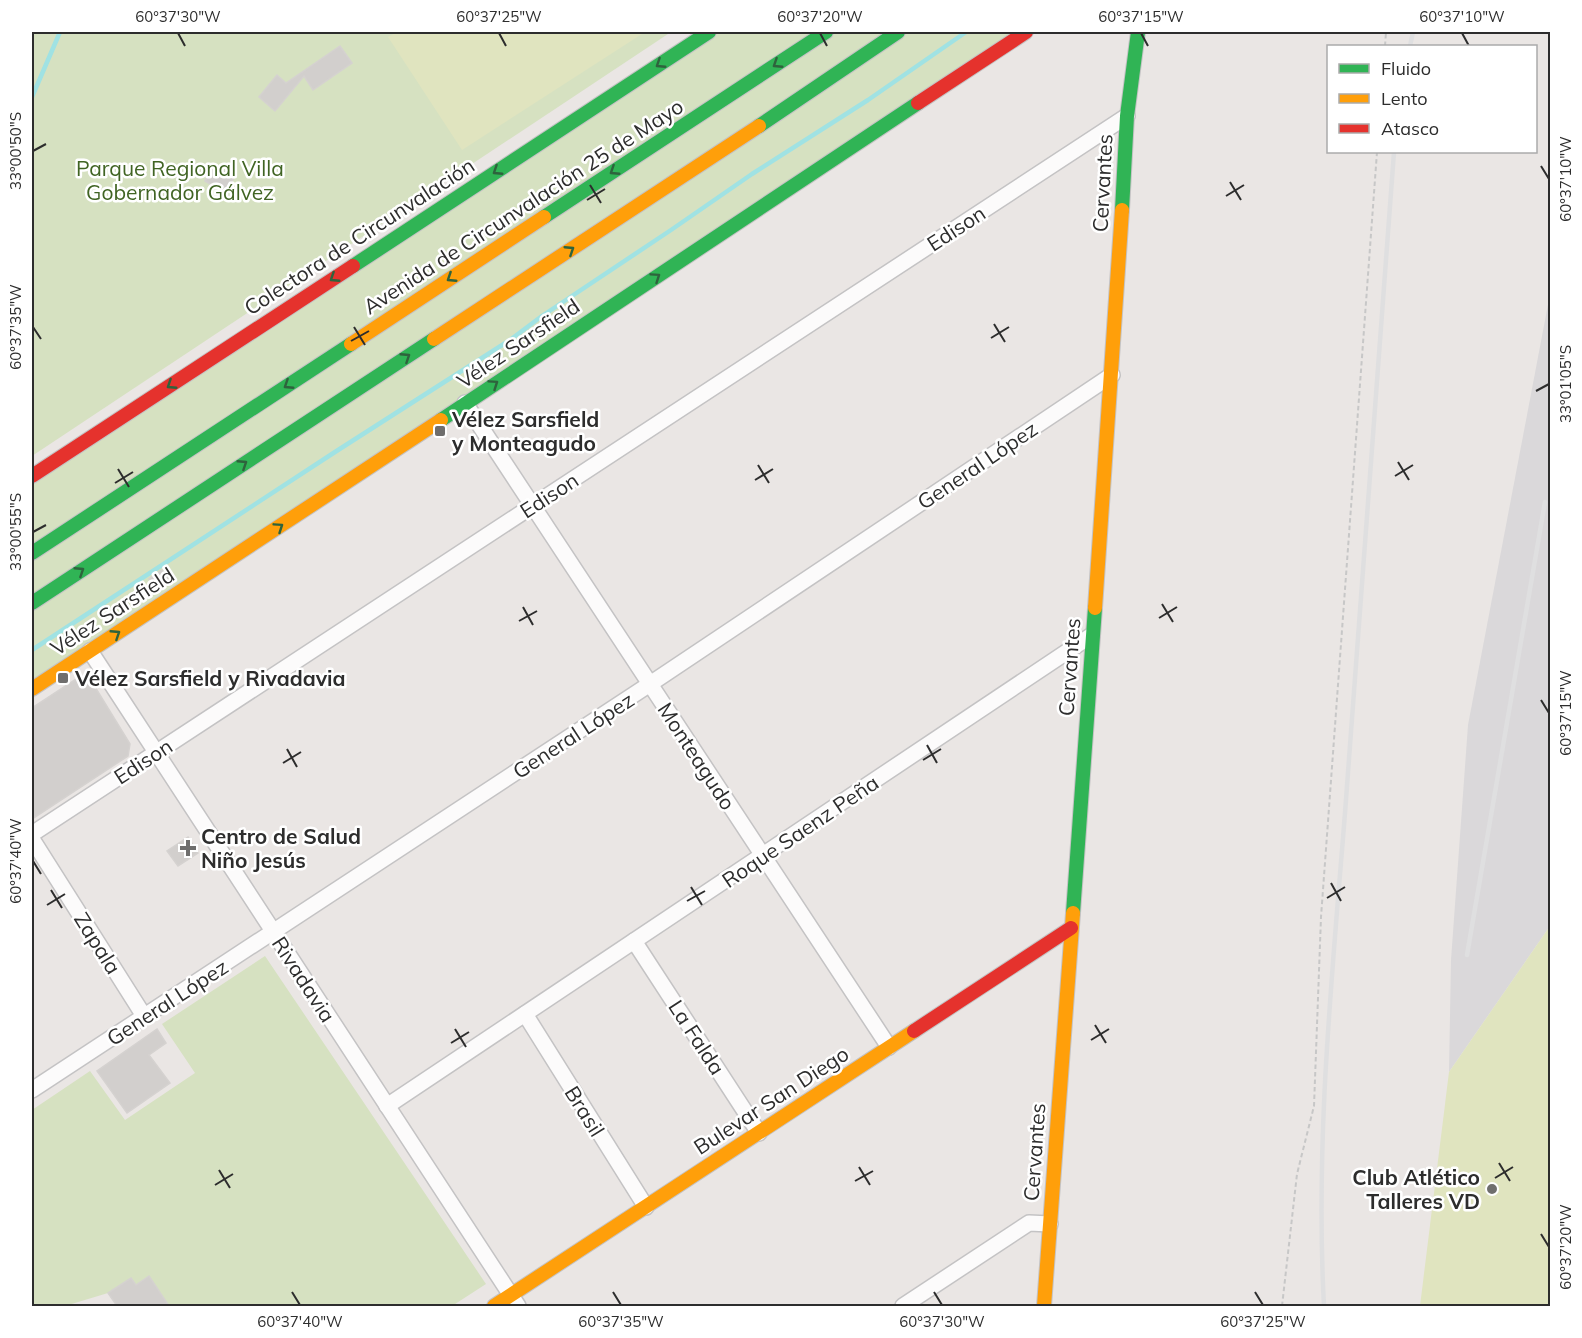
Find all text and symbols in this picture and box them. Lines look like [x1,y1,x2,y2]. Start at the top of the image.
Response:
text: 60°37'30"W [135,7,221,26]
text: 60°37'25"W [456,7,542,26]
text: 60°37'20"W [777,7,863,26]
text: 60°37'15"W [1098,7,1184,26]
text: 60°37'10"W [1419,7,1505,26]
legend [1327,45,1537,153]
one-way arrow [656,56,666,68]
one-way arrow [773,57,784,68]
text: Fluido [1381,57,1431,80]
text: Lento [1381,87,1428,110]
street label: Avenida de Circunvalación 25 de Mayo [358,93,688,319]
text: 33°00'50"S [6,112,25,190]
text: Atasco [1381,117,1439,140]
street label: Cervantes [1086,133,1118,233]
text: 60°37'10"W [1556,136,1575,222]
street label: Colectora de Circunvalación [239,152,479,320]
park label: Parque Regional Villa Gobernador Gálvez [76,155,284,205]
one-way arrow [493,163,503,175]
one-way arrow [610,164,621,175]
street label: Edison [922,200,990,256]
one-way arrow [563,246,574,257]
one-way arrow [330,270,340,282]
one-way arrow [447,271,458,282]
one-way arrow [650,273,661,284]
text: 60°37'35"W [6,284,25,370]
street label: Vélez Sarsfield [452,292,584,394]
text: 33°01'05"S [1556,345,1575,423]
one-way arrow [400,353,411,364]
one-way arrow [167,377,177,389]
one-way arrow [284,378,295,389]
one-way arrow [488,380,498,392]
place label: Vélez Sarsfield y Monteagudo [451,406,599,456]
street label: General López [912,415,1042,515]
marker: Vélez Sarsfield y Monteagudo [433,424,447,438]
one-way arrow [237,460,248,471]
street label: Edison [515,467,583,523]
text: 33°00'55"S [6,493,25,571]
one-way arrow [272,523,283,534]
street label: Vélez Sarsfield [45,561,179,661]
one-way arrow [74,567,85,578]
street label: Cervantes [1053,617,1085,717]
one-way arrow [110,630,120,642]
place label: Vélez Sarsfield y Rivadavia [74,665,346,691]
text: 60°37'15"W [1556,670,1575,756]
marker: Vélez Sarsfield y Rivadavia [56,671,70,685]
street label: General López [508,686,638,784]
street label: Monteagudo [653,697,741,815]
street label: Edison [109,733,177,789]
street label: Roque Saenz Peña [717,769,883,893]
text: 60°37'40"W [6,818,25,904]
place label: Centro de Salud Niño Jesús [201,823,361,873]
marker: Centro de Salud Niño Jesús [179,839,197,857]
street label: Zapala [69,907,127,979]
street label: Rivadavia [267,931,341,1027]
street label: General López [102,953,232,1051]
street label: La Falda [663,995,731,1079]
street label: Bulevar San Diego [689,1040,853,1160]
street label: Brasil [559,1081,611,1141]
street label: Cervantes [1018,1102,1050,1202]
place label: Club Atlético Talleres VD [1352,1164,1480,1214]
marker: Club Atlético Talleres VD [1485,1182,1499,1196]
text: 60°37'20"W [1556,1204,1575,1290]
text: 60°37'40"W [257,1312,343,1331]
text: 60°37'35"W [578,1312,664,1331]
text: 60°37'30"W [899,1312,985,1331]
text: 60°37'25"W [1220,1312,1306,1331]

